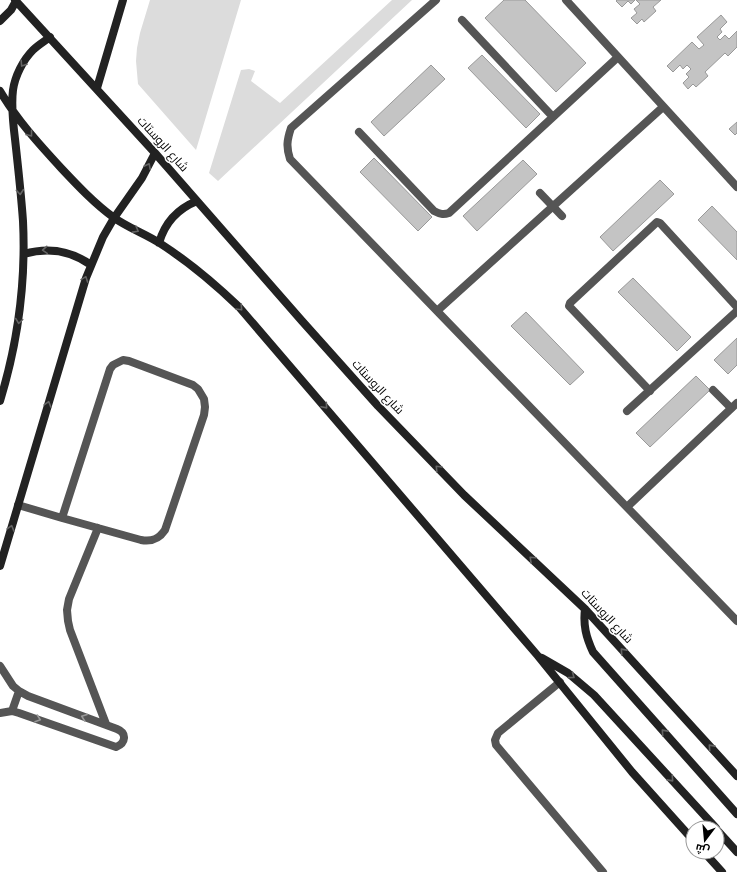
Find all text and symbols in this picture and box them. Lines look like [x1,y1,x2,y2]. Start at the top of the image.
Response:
one-way arrow [20,60,28,67]
street label: شارع الروستات [134,114,191,175]
one-way arrow [26,129,33,137]
one-way arrow [143,163,151,170]
one-way arrow [15,189,24,195]
one-way arrow [132,226,139,233]
one-way arrow [42,246,48,254]
one-way arrow [81,276,89,283]
one-way arrow [235,303,242,311]
one-way arrow [15,318,24,324]
street label: شارع الروستات [348,357,407,418]
one-way arrow [43,400,52,407]
one-way arrow [320,402,327,409]
one-way arrow [435,465,443,473]
one-way arrow [6,525,15,532]
one-way arrow [529,556,537,563]
street label: شارع الروستات [577,586,636,647]
one-way arrow [621,648,628,656]
one-way arrow [567,671,574,678]
one-way arrow [81,713,88,722]
one-way arrow [34,715,41,723]
one-way arrow [662,730,669,737]
one-way arrow [708,744,715,752]
one-way arrow [667,774,674,782]
north arrow [685,820,725,860]
text: ش [694,841,711,857]

